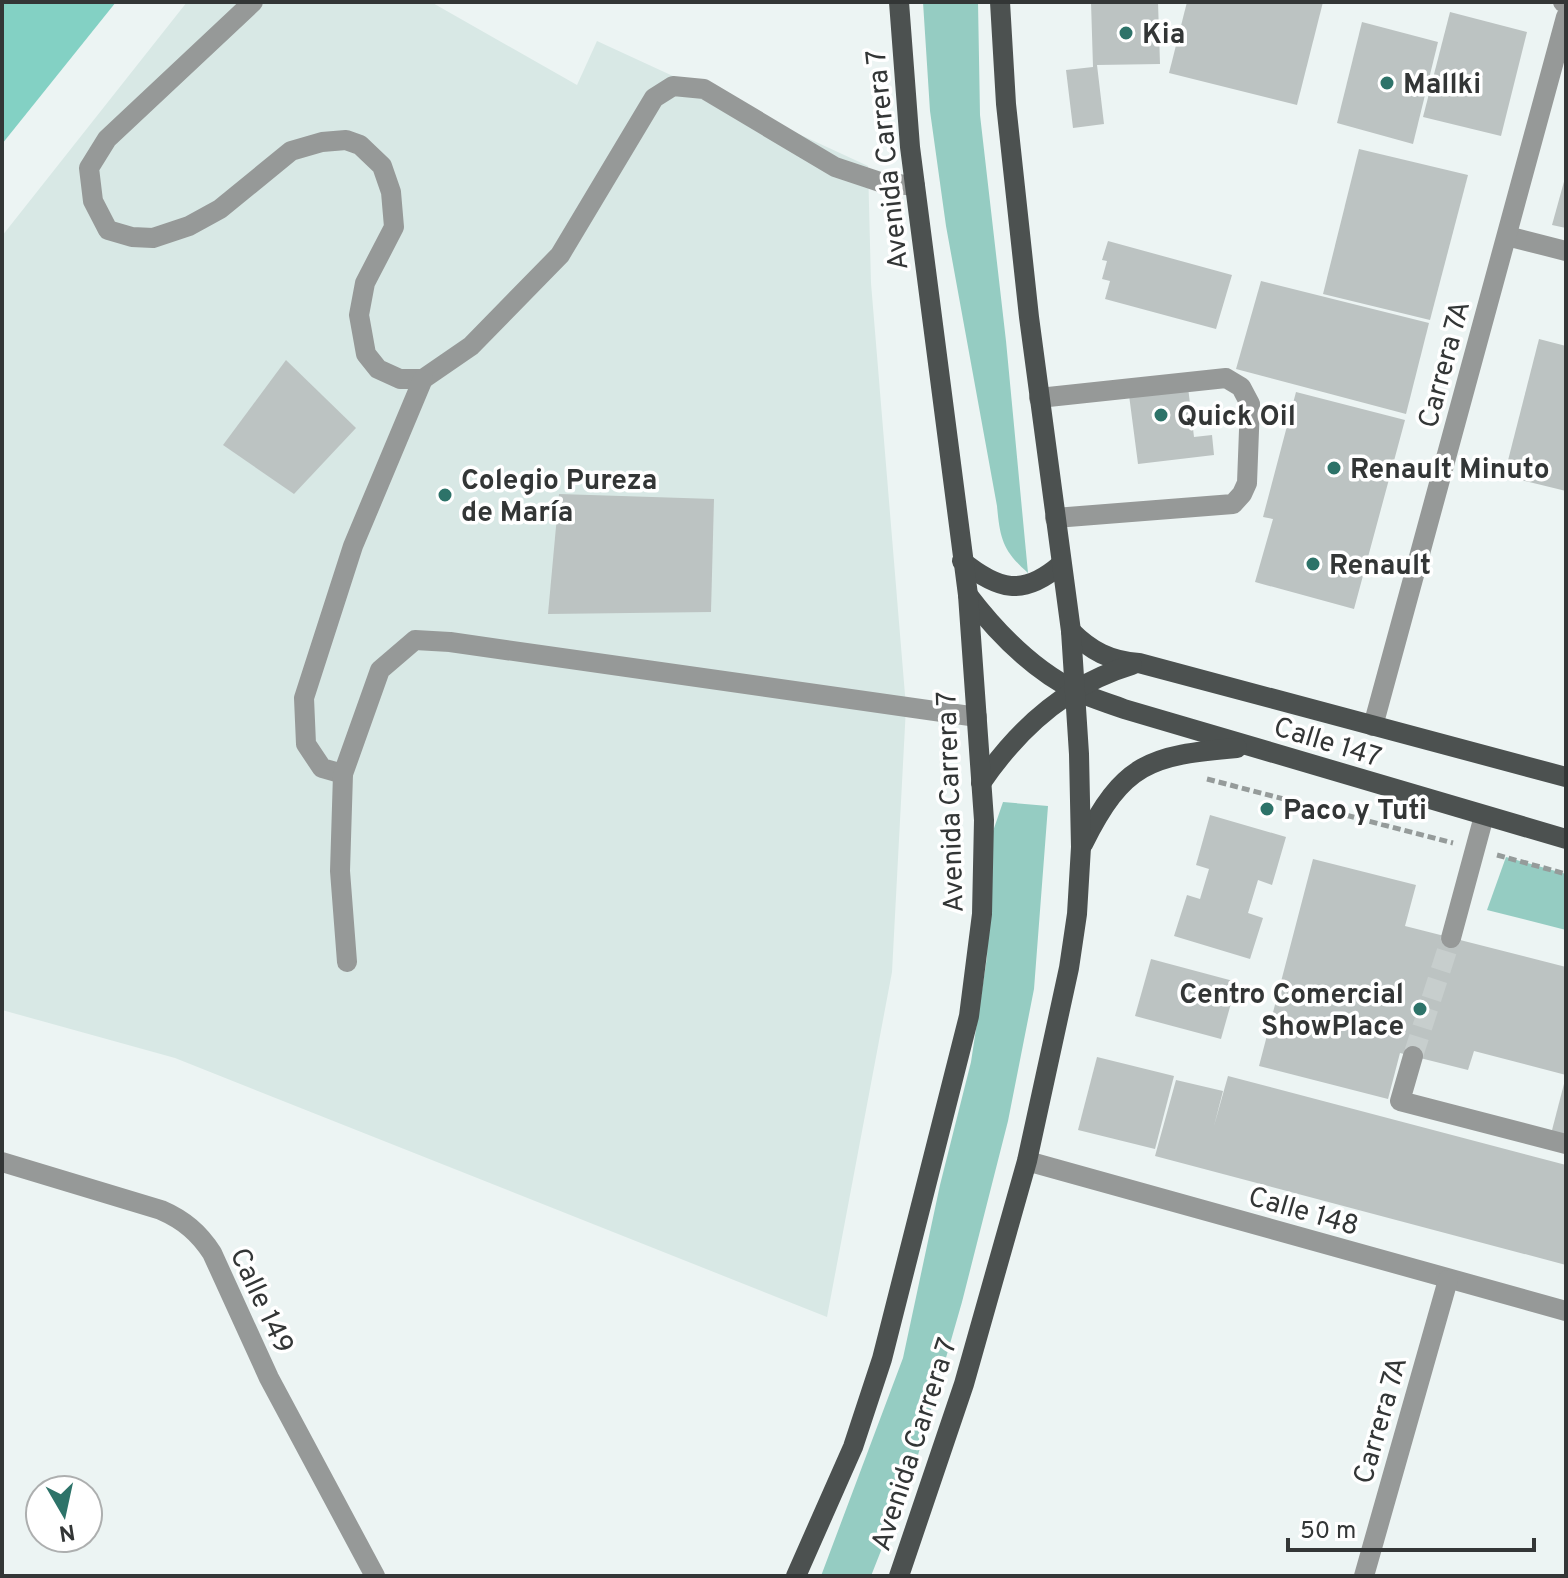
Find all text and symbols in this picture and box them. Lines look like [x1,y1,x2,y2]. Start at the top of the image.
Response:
place label: Kia [1142,18,1185,54]
marker: Kia [1117,24,1135,42]
street label: Avenida Carrera 7 [859,48,918,272]
place label: Mallki [1403,68,1481,104]
marker: Mallki [1378,74,1396,92]
street label: Carrera 7A [1412,297,1480,432]
place label: Quick Oil [1177,400,1296,436]
marker: Quick Oil [1152,406,1170,424]
place label: Renault Minuto [1350,453,1550,489]
marker: Renault Minuto [1325,459,1343,477]
place label: Colegio Pureza de María [461,464,657,532]
marker: Colegio Pureza de María [436,486,454,504]
place label: Renault [1329,549,1431,585]
marker: Renault [1304,555,1322,573]
street label: Avenida Carrera 7 [930,690,974,913]
street label: Calle 147 [1269,710,1385,777]
place label: Paco y Tuti [1283,794,1427,830]
marker: Paco y Tuti [1258,800,1276,818]
place label: Centro Comercial ShowPlace [1179,978,1404,1046]
marker: Centro Comercial ShowPlace [1411,1000,1429,1018]
street label: Calle 148 [1244,1180,1363,1246]
street label: Calle 149 [220,1243,300,1360]
street label: Avenida Carrera 7 [864,1334,967,1556]
street label: Carrera 7A [1347,1353,1417,1488]
north arrow [24,1474,104,1554]
scale bar [1288,1502,1534,1552]
text: N [57,1517,77,1546]
text: 50 m [1300,1517,1356,1547]

